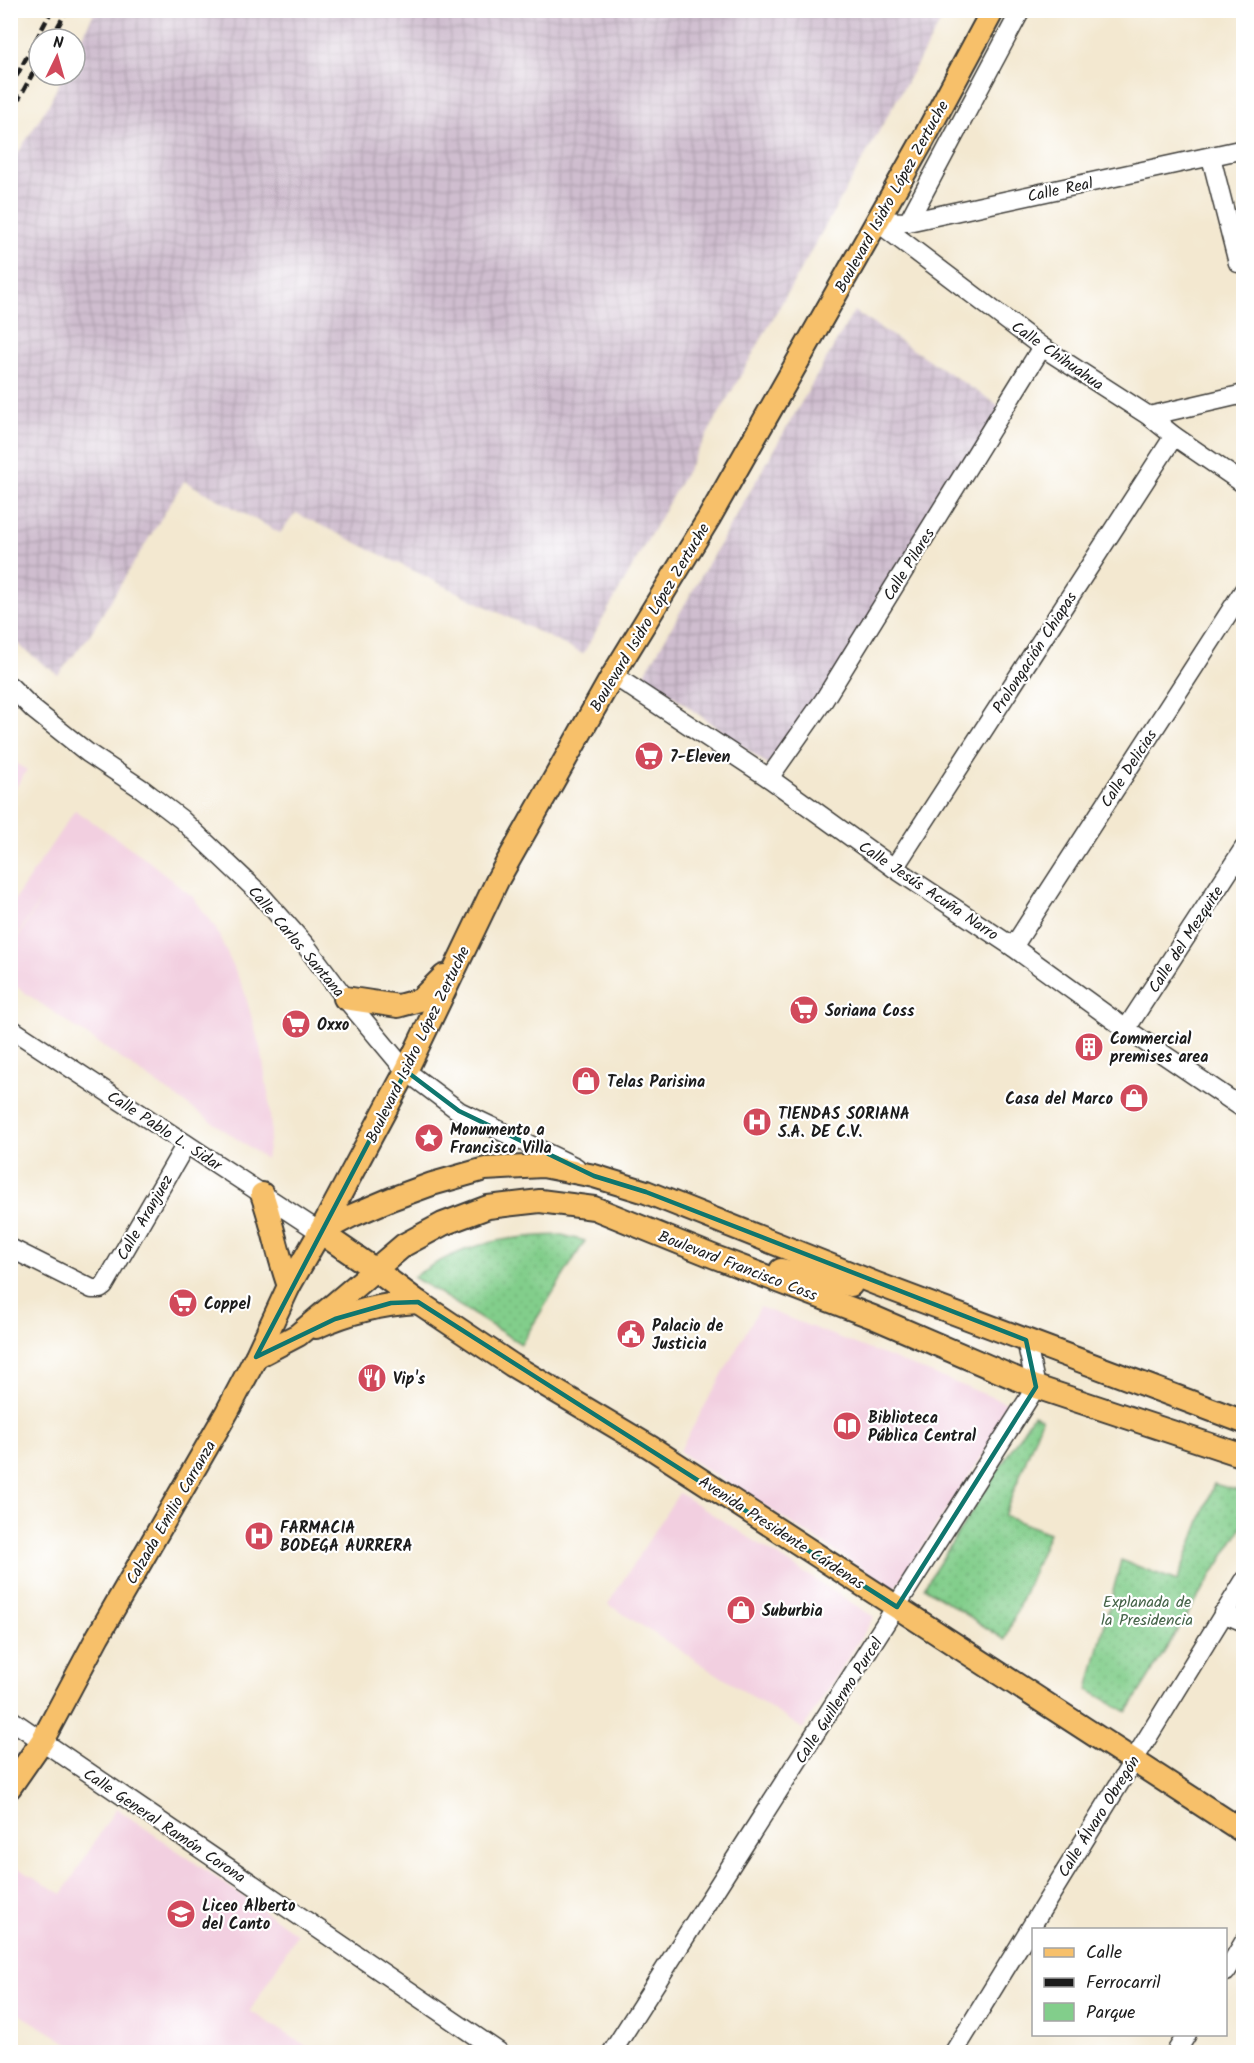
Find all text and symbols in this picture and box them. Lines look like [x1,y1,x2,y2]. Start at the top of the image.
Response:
north arrow [27,27,87,87]
text: N [52,31,64,56]
street label: Boulevard Isidro López Zertuche [829,96,956,297]
street label: Calle Real [1025,171,1096,210]
street label: Calle Chihuahua [1006,315,1109,397]
street label: Boulevard Isidro López Zertuche [584,519,717,717]
street label: Calle Pilares [877,523,942,606]
street label: Prolongación Chiapas [986,587,1084,719]
street label: Calle Delicias [1095,725,1164,813]
supermarket icon: 7-Eleven [633,740,665,772]
place label: 7-Eleven [670,745,730,770]
street label: Calle Jesús Acuña Narro [853,835,1003,947]
street label: Calle Carlos Santana [241,880,350,1003]
street label: Calle del Mezquite [1142,881,1230,998]
street label: Boulevard Isidro López Zertuche [360,942,477,1147]
supermarket icon: Soriana Coss [788,994,820,1026]
place label: Soriana Coss [825,999,915,1024]
supermarket icon: Oxxo [280,1008,312,1040]
place label: Oxxo [317,1013,349,1038]
place label: Commercial premises area [1109,1027,1208,1070]
building icon: Commercial premises area [1073,1031,1105,1063]
shop icon: Telas Parisina [570,1065,602,1097]
place label: Telas Parisina [607,1070,705,1095]
shop icon: Casa del Marco [1118,1082,1150,1114]
street label: Calle Pablo L. Sidar [102,1085,228,1179]
place label: Casa del Marco [1005,1087,1113,1112]
place label: TIENDAS SORIANA S.A. DE C.V. [778,1102,910,1145]
hospital icon: TIENDAS SORIANA S.A. DE C.V. [741,1106,773,1138]
place label: Monumento a Francisco Villa [450,1118,552,1161]
place icon: Monumento a Francisco Villa [413,1122,445,1154]
street label: Calle Aranjuez [111,1170,180,1265]
street label: Boulevard Francisco Coss [654,1224,821,1308]
supermarket icon: Coppel [167,1287,199,1319]
place label: Coppel [204,1292,251,1317]
place label: Palacio de Justicia [652,1314,723,1357]
public building icon: Palacio de Justicia [615,1318,647,1350]
restaurant icon: Vip's [356,1362,388,1394]
place label: Vip's [393,1367,426,1392]
place label: Biblioteca Pública Central [868,1406,977,1449]
library icon: Biblioteca Pública Central [831,1410,863,1442]
street label: Calzada Emilio Carranza [120,1436,223,1590]
street label: Avenida Presidente Cárdenas [693,1470,869,1597]
place label: FARMACIA BODEGA AURRERA [280,1516,413,1559]
hospital icon: FARMACIA BODEGA AURRERA [243,1520,275,1552]
park label: Explanada de la Presidencia [1101,1590,1193,1633]
shop icon: Suburbia [725,1594,757,1626]
place label: Suburbia [762,1599,823,1624]
street label: Calle Guillermo Purcel [789,1633,890,1769]
street label: Calle Álvaro Obregón [1052,1751,1147,1883]
street label: Calle General Ramón Corona [78,1762,251,1890]
place label: Liceo Alberto del Canto [202,1894,296,1937]
school or university icon: Liceo Alberto del Canto [165,1898,197,1930]
legend [1032,1928,1227,2036]
text: Calle [1086,1939,1122,1968]
text: Ferrocarril [1086,1969,1161,1998]
text: Parque [1086,1999,1135,2028]

